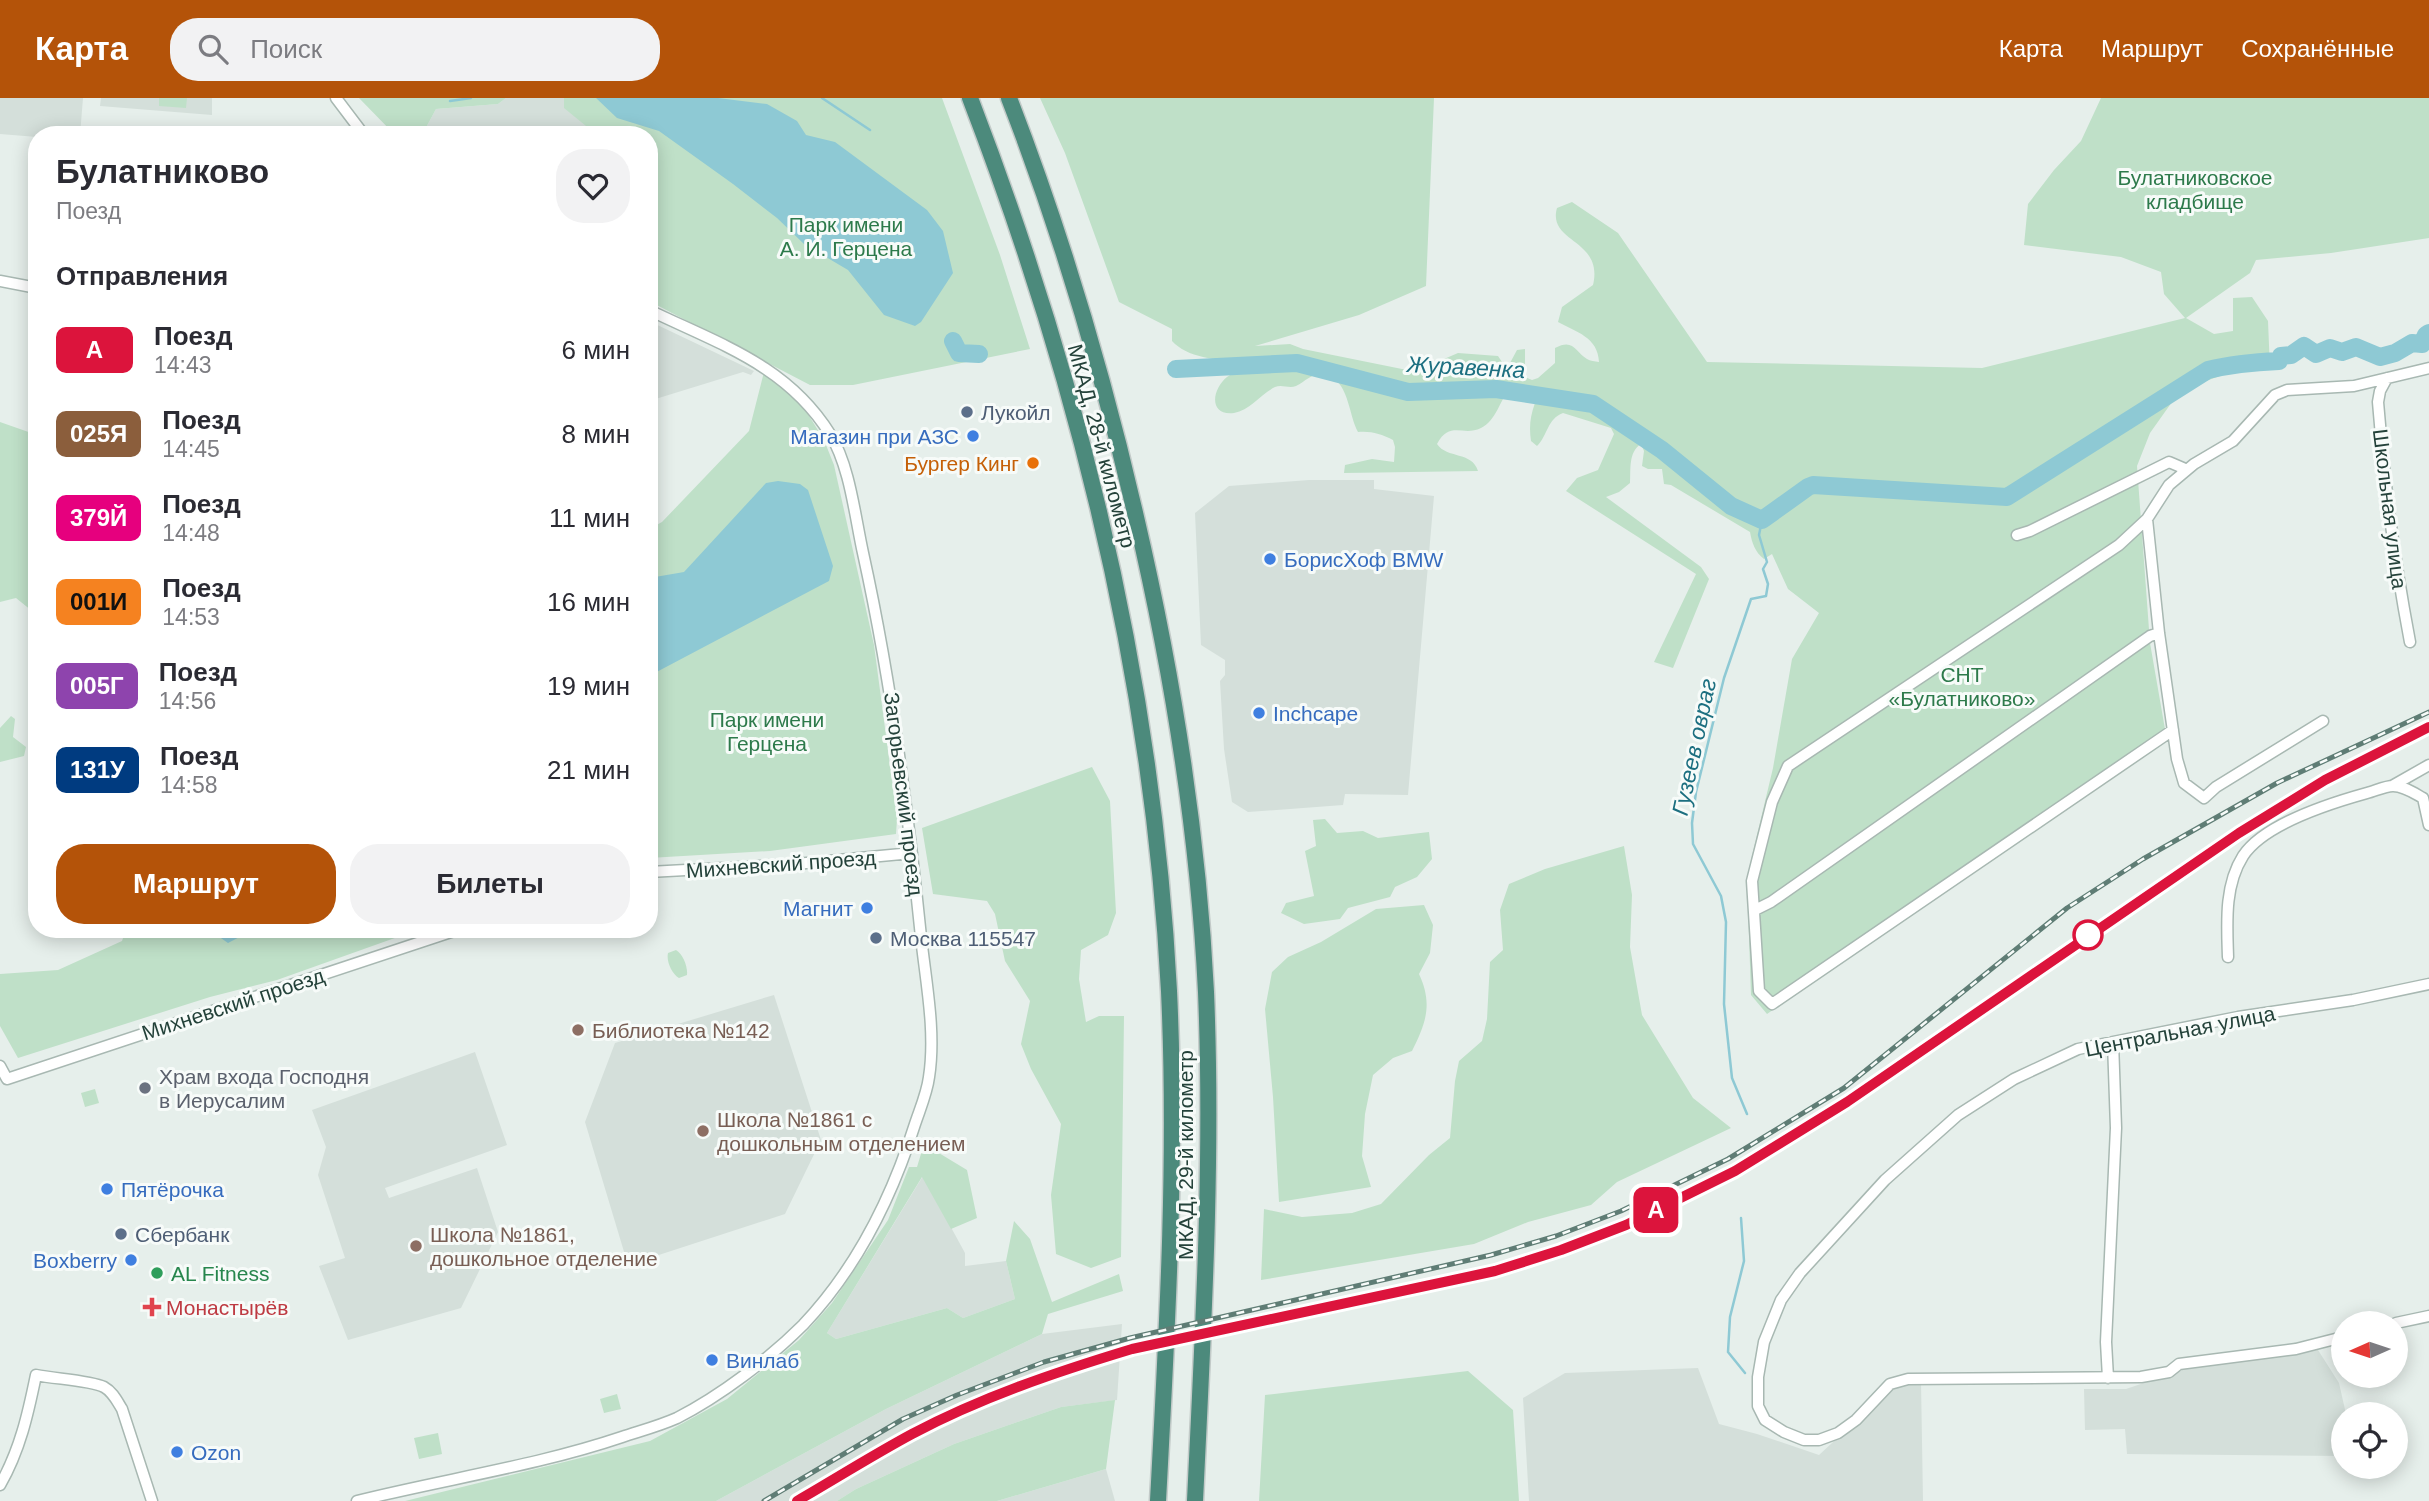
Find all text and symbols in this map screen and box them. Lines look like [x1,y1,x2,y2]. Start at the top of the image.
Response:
search box [170,18,660,81]
text: Карта [35,30,128,67]
icon: search [194,30,232,68]
text: Поиск [250,34,322,64]
text: Карта [1999,35,2063,62]
text: Маршрут [2101,35,2203,62]
text: Сохранённые [2241,35,2394,62]
button: heart [556,149,630,223]
text: Булатниково [56,153,269,190]
park label: Булатниковское кладбище [2117,166,2273,213]
text: Поезд [56,198,121,224]
park label: Парк имени А. И. Герцена [780,213,913,260]
text: Отправления [56,261,228,291]
text: Поезд [154,321,232,351]
text: 6 мин [562,335,630,365]
text: A [86,336,103,363]
street label: МКАД, 28-й километр [1064,342,1140,550]
water label: Журавенка [1405,351,1526,383]
text: 14:43 [154,352,212,378]
place label: Лукойл [981,401,1051,424]
marker: Лукойл [959,404,975,420]
text: Поезд [162,405,241,435]
text: 8 мин [562,419,630,449]
text: 025Я [70,420,127,447]
place label: Магазин при АЗС [790,425,959,448]
marker: Магазин при АЗС [965,428,981,444]
street label: Школьная улица [2369,428,2411,591]
text: 14:45 [162,436,220,462]
place label: Бургер Кинг [904,452,1019,475]
marker: Бургер Кинг [1025,455,1041,471]
text: Поезд [162,489,241,519]
text: 11 мин [549,503,630,533]
text: 379Й [70,504,127,531]
text: 14:48 [162,520,220,546]
place label: БорисХоф BMW [1284,548,1443,571]
marker: БорисХоф BMW [1262,551,1278,567]
text: Поезд [162,573,241,603]
text: 16 мин [547,587,630,617]
text: 001И [70,588,127,615]
text: 14:53 [162,604,220,630]
text: Поезд [159,657,237,687]
park label: СНТ «Булатниково» [1889,663,2035,710]
text: 19 мин [547,671,630,701]
text: 005Г [70,672,124,699]
water label: Гузеев овраг [1667,676,1721,818]
text: 14:56 [159,688,216,714]
street label: Загорьевский проезд [880,691,928,897]
place label: Inchcape [1273,702,1358,725]
marker: Inchcape [1251,705,1267,721]
park label: Парк имени Герцена [710,708,824,755]
text: Поезд [160,741,238,771]
text: 21 мин [547,755,630,785]
text: 131У [70,756,125,783]
text: 14:58 [160,772,218,798]
button: Маршрут [56,844,336,924]
button: Билеты [350,844,630,924]
street label: Михневский проезд [685,846,877,882]
place label: Магнит [783,897,853,920]
marker: Магнит [859,900,875,916]
unlabelled marker [2073,920,2103,950]
place label: Москва 115547 [890,927,1036,950]
marker: Москва 115547 [868,930,884,946]
street label: Михневский проезд [139,964,327,1044]
street label: Центральная улица [2083,1001,2277,1061]
place label: Библиотека №142 [592,1019,770,1042]
marker: Библиотека №142 [570,1022,586,1038]
street label: МКАД, 29-й километр [1174,1050,1197,1260]
place label: Храм входа Господня в Иерусалим [159,1065,369,1112]
marker: Храм входа Господня в Иерусалим [137,1080,153,1096]
place label: Школа №1861 с дошкольным отделением [717,1108,965,1155]
marker: Школа №1861 с дошкольным отделением [695,1123,711,1139]
place label: Пятёрочка [121,1178,224,1201]
marker: Пятёрочка [99,1181,115,1197]
line badge: A [1633,1187,1679,1233]
text: A [1647,1196,1665,1223]
place label: Сбербанк [135,1223,230,1246]
place label: Школа №1861, дошкольное отделение [430,1223,658,1270]
marker: Сбербанк [113,1226,129,1242]
marker: Школа №1861, дошкольное отделение [408,1238,424,1254]
place label: Boxberry [33,1249,117,1272]
marker: Boxberry [123,1252,139,1268]
place label: AL Fitness [171,1262,269,1285]
marker: AL Fitness [149,1265,165,1281]
place label: Монастырёв [166,1296,288,1319]
marker: Монастырёв [144,1299,160,1315]
north arrow [2331,1311,2408,1388]
map controls [2331,1311,2408,1479]
place label: Винлаб [726,1349,799,1372]
marker: Винлаб [704,1352,720,1368]
button: locate [2331,1402,2408,1479]
place label: Ozon [191,1441,241,1464]
marker: Ozon [169,1444,185,1460]

